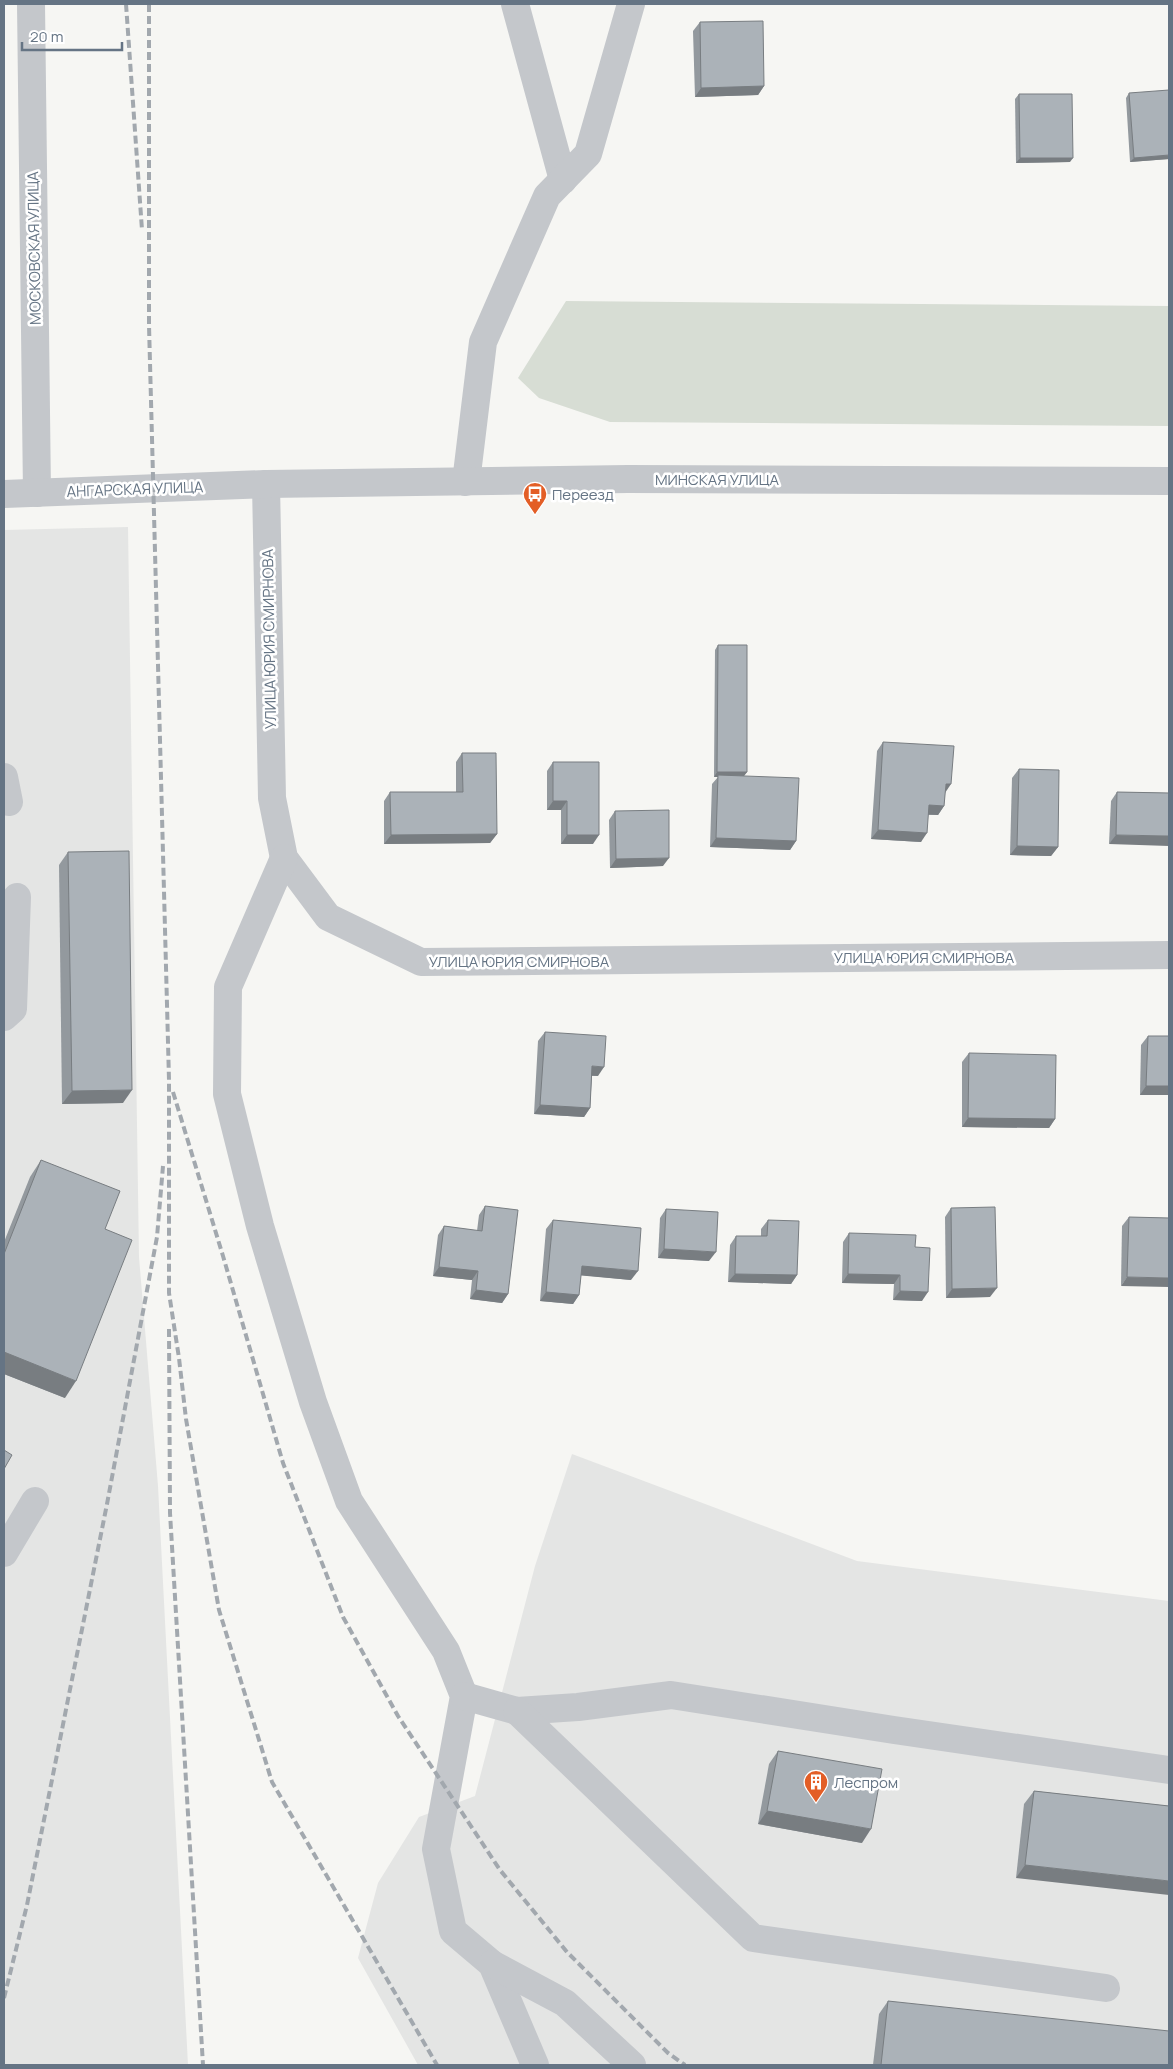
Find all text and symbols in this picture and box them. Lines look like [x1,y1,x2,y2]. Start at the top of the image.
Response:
scale bar [22,20,122,52]
text: 20 m [30,26,63,47]
street label: МОСКОВСКАЯ УЛИЦА [22,171,46,325]
street label: МИНСКАЯ УЛИЦА [655,469,780,490]
street label: АНГАРСКАЯ УЛИЦА [66,476,204,502]
bus stop icon: Переезд [522,481,548,515]
place label: Переезд [552,484,614,505]
street label: УЛИЦА ЮРИЯ СМИРНОВА [257,548,281,729]
street label: УЛИЦА ЮРИЯ СМИРНОВА [834,947,1015,968]
street label: УЛИЦА ЮРИЯ СМИРНОВА [429,951,610,972]
building icon: Леспром [803,1769,829,1803]
place label: Леспром [834,1772,898,1793]

